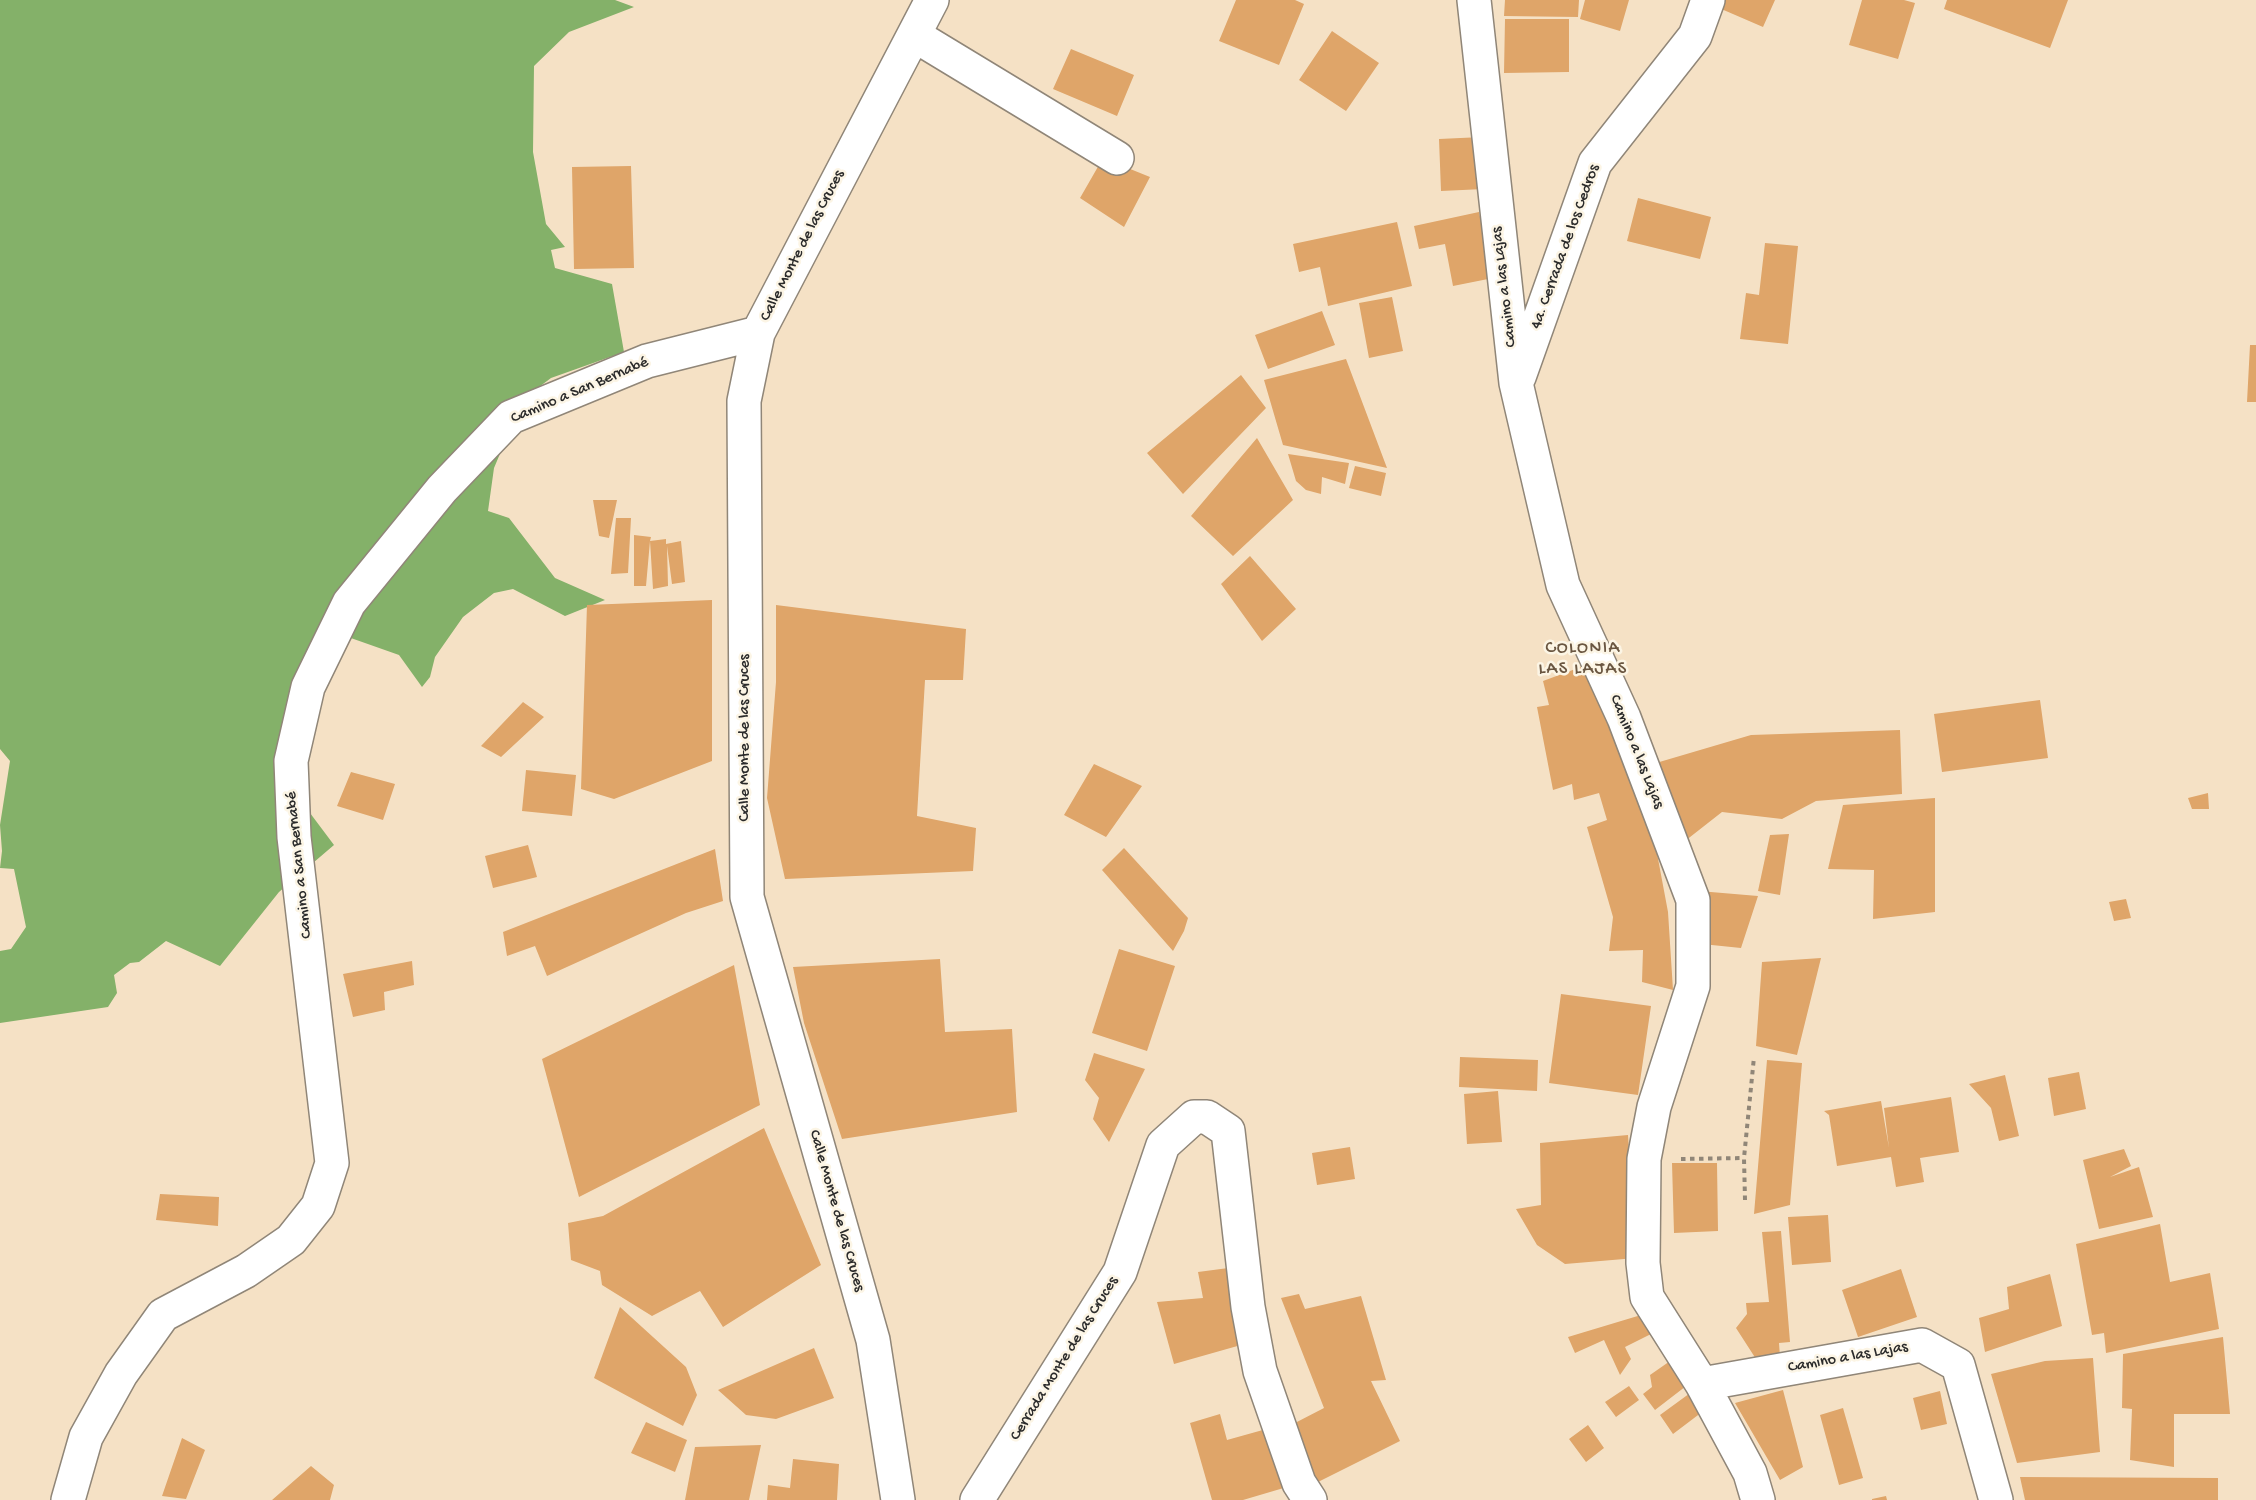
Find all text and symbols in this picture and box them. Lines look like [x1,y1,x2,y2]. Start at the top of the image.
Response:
street label: 4a. Cerrada de los Cedros [1527,162,1605,332]
street label: Calle Monte de las Cruces [756,167,850,325]
street label: Camino a las Lajas [1488,226,1522,348]
street label: Camino a San Bernabé [508,353,652,429]
district label: COLONIA LAS LAJAS [1538,638,1628,680]
street label: Calle Monte de las Cruces [736,654,756,822]
street label: Camino a las Lajas [1604,692,1668,812]
street label: Camino a San Bernabé [283,791,317,939]
street label: Calle Monte de las Cruces [804,1128,868,1294]
street label: Cerrada Monte de las Cruces [1007,1273,1123,1445]
street label: Camino a las Lajas [1787,1338,1909,1378]

